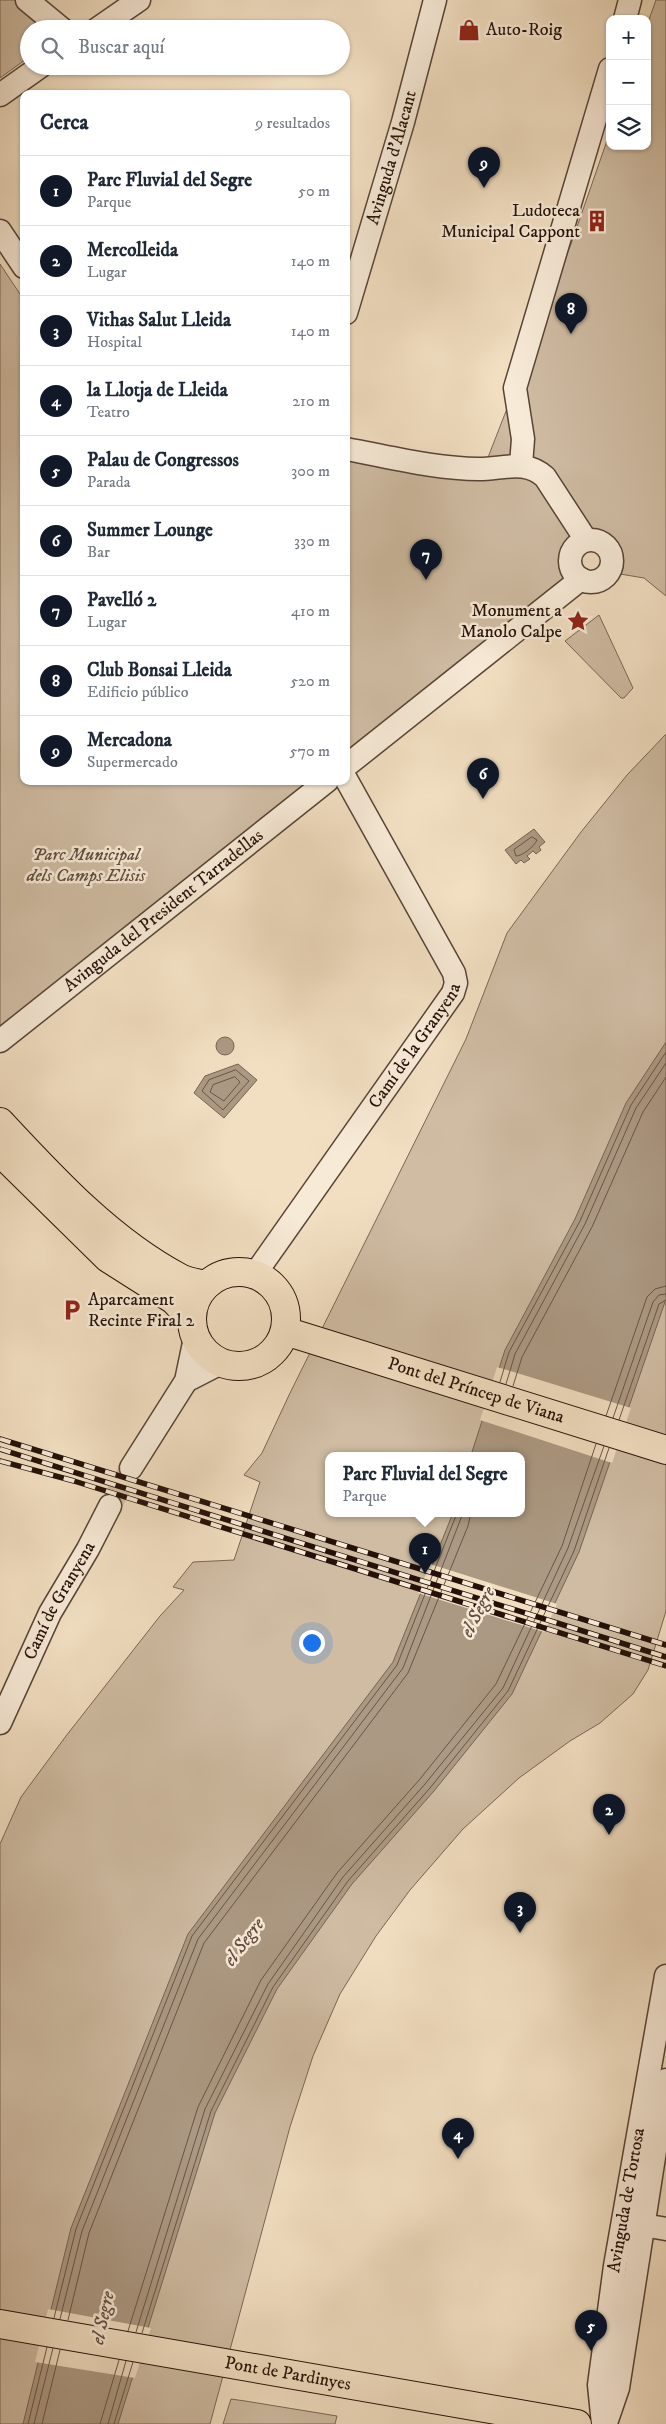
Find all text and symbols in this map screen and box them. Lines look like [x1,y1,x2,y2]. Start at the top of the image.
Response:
map controls [606,15,651,150]
button: + [606,15,651,60]
shop icon: Auto-Roig [456,17,482,43]
place label: Auto-Roig [486,19,562,41]
search box [20,20,350,75]
icon: search [38,34,66,62]
text: Buscar aquí [78,36,164,59]
button: − [606,60,651,105]
street label: Avinguda d'Alacant [362,88,422,228]
button: layers [606,105,651,150]
text: Cerca [40,110,88,136]
text: 9 resultados [255,113,330,133]
pin: 9 [468,147,500,188]
text: Parc Fluvial del Segre [87,169,252,192]
text: 1 [53,181,59,201]
text: 50 m [298,181,330,201]
text: Parque [87,192,131,212]
place label: Ludoteca Municipal Cappont [441,200,580,243]
building icon: Ludoteca Municipal Cappont [584,208,610,234]
text: Mercolleida [87,239,178,262]
text: 2 [52,251,60,271]
text: 140 m [291,251,330,271]
text: Lugar [87,262,127,282]
pin: 8 [555,293,587,334]
text: Vithas Salut Lleida [87,309,231,332]
text: 3 [53,321,59,341]
text: 140 m [291,321,330,341]
text: Hospital [87,332,142,352]
text: la Llotja de Lleida [87,379,228,402]
text: 4 [51,391,61,411]
text: 210 m [292,391,330,411]
text: Teatro [87,402,130,422]
text: Palau de Congressos [87,449,239,472]
text: 5 [52,461,60,481]
text: 300 m [291,461,330,481]
text: Parada [87,472,131,492]
text: Summer Lounge [87,519,213,542]
text: 6 [52,531,60,551]
text: 330 m [294,531,330,551]
pin: 7 [410,539,442,580]
text: Bar [87,542,110,562]
text: Pavelló 2 [87,589,156,612]
place label: Monument a Manolo Calpe [460,600,562,643]
text: 7 [52,601,60,621]
text: 410 m [291,601,330,621]
place icon: Monument a Manolo Calpe [565,608,591,634]
text: Lugar [87,612,127,632]
text: Club Bonsai Lleida [87,659,232,682]
text: 8 [52,671,60,691]
text: 520 m [290,671,330,691]
text: Edificio público [87,682,188,702]
text: Mercadona [87,729,172,752]
text: 9 [52,741,60,761]
text: 570 m [290,741,330,761]
text: Supermercado [87,752,178,772]
pin: 6 [467,758,499,799]
street label: Avinguda del President Tarradellas [59,825,268,997]
park label: Parc Municipal dels Camps Elisis [26,844,146,887]
street label: Camí de la Granyena [364,981,466,1113]
place label: Aparcament Recinte Firal 2 [88,1289,194,1332]
parking icon: Aparcament Recinte Firal 2 [59,1297,85,1323]
street label: Pont del Príncep de Viana [385,1353,567,1429]
popup [325,1452,525,1517]
text: Parc Fluvial del Segre [342,1463,508,1486]
text: Parque [342,1486,387,1506]
pin: 1 [409,1533,441,1574]
street label: Camí de Granyena [19,1538,101,1663]
water label: el Segre [456,1582,501,1641]
your location [299,1630,325,1656]
pin: 2 [593,1794,625,1835]
pin: 3 [504,1892,536,1933]
water label: el Segre [219,1913,270,1970]
pin: 4 [442,2118,474,2159]
street label: Avinguda de Tortosa [603,2126,650,2274]
water label: el Segre [86,2289,120,2347]
pin: 5 [575,2310,607,2351]
street label: Pont de Pardinyes [223,2352,353,2396]

